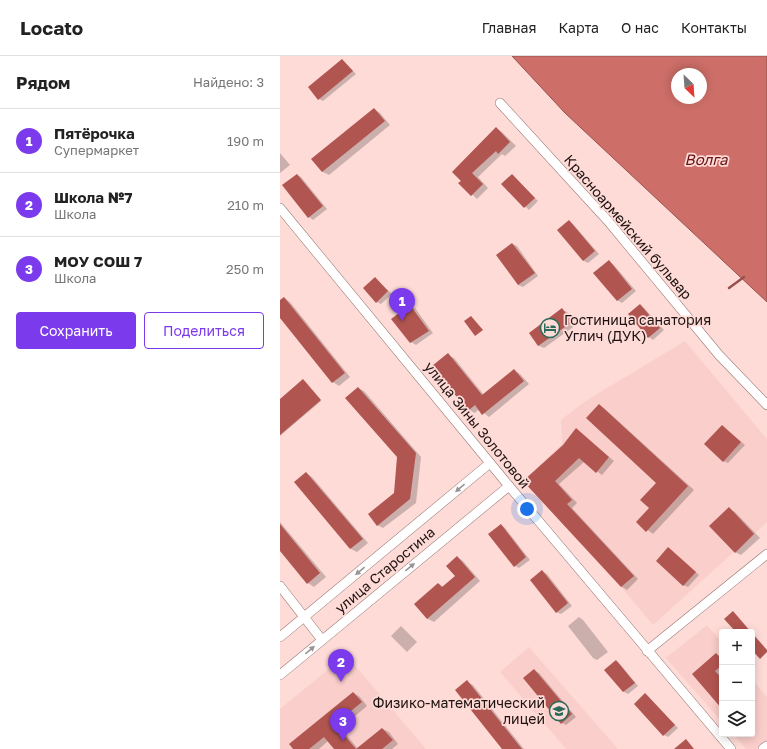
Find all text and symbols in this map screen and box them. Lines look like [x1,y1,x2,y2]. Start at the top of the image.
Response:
text: Locato [20,16,83,39]
text: Главная [482,19,536,36]
text: Карта [558,19,599,36]
text: О нас [621,19,659,36]
text: Контакты [681,19,747,36]
north arrow [671,68,707,104]
text: Рядом [16,72,70,93]
text: Найдено: 3 [193,74,264,90]
text: Пятёрочка [54,124,135,142]
text: 1 [26,133,32,149]
text: 190 m [227,133,264,149]
text: Супермаркет [54,142,139,158]
water label: Волга [685,150,728,168]
street label: Красноармейский бульвар [561,151,696,302]
text: Школа №7 [54,188,132,206]
text: 2 [25,197,33,213]
text: 210 m [227,197,264,213]
text: Школа [54,206,96,222]
text: МОУ СОШ 7 [54,252,142,270]
text: 3 [25,261,33,277]
text: 250 m [226,261,264,277]
text: Школа [54,270,96,286]
pin: 1 [389,288,415,321]
place label: Гостиница санатория Углич (ДУК) [564,311,711,344]
button: Сохранить [16,312,136,349]
button: Поделиться [144,312,264,349]
hotel icon: Гостиница санатория Углич (ДУК) [539,317,561,339]
street label: улица Зины Золотовой [421,358,534,491]
one-way arrow [455,484,466,493]
your location [517,499,537,519]
street label: улица Старостина [331,523,438,616]
one-way arrow [405,563,416,572]
one-way arrow [355,567,366,576]
map controls [719,629,755,737]
button: + [719,629,755,665]
one-way arrow [305,645,315,654]
pin: 2 [328,649,354,682]
button: − [719,665,755,701]
place label: Физико-математический лицей [372,694,545,727]
school or university icon: Физико-математический лицей [548,700,570,722]
button: layers [719,701,755,737]
pin: 3 [330,708,356,741]

